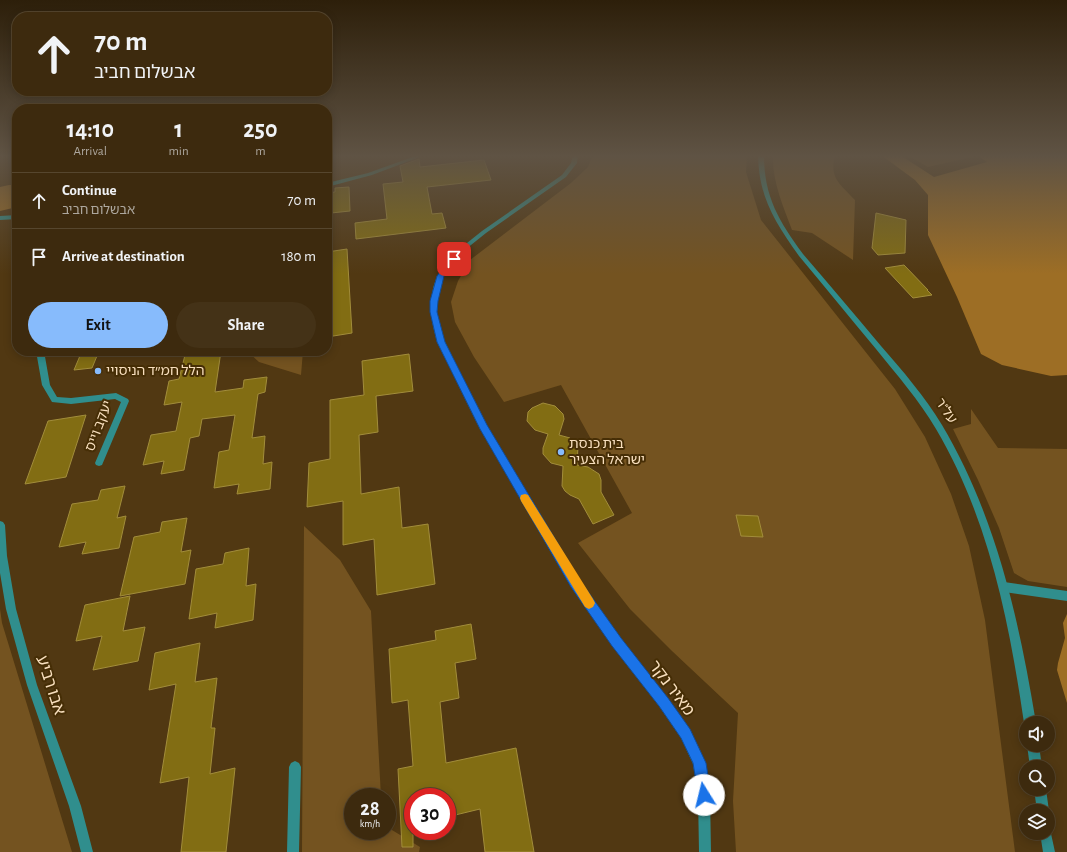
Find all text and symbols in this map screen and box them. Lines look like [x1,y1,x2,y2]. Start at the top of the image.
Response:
icon: ahead [28,28,80,80]
text: 70 m [94,28,148,56]
text: אבשלום חביב [94,64,195,82]
text: 14:10 [67,118,114,142]
text: 1 [174,118,183,142]
text: 250 [243,118,277,142]
text: Arrival [74,145,107,158]
text: min [168,145,189,158]
text: m [255,145,266,158]
text: Continue [62,183,117,198]
icon: ahead [28,190,50,212]
text: 70 m [287,193,316,208]
text: אבשלום חביב [62,204,135,217]
pin [437,242,471,276]
icon: arrive [28,246,50,268]
icon: arrive [443,248,465,270]
text: Arrive at destination [62,249,185,264]
text: 180 m [281,249,316,264]
button: Exit [28,302,168,348]
button: Share [176,302,316,348]
place label: הלל חמ״ד הניסויי [106,364,205,378]
marker: הלל חמ״ד הניסויי [93,366,103,376]
street label: על"ר [933,396,959,426]
street label: יעקב וייס [83,399,115,453]
place label: בית כנסת ישראל הצעיר [569,437,645,467]
marker: בית כנסת ישראל הצעיר [556,447,566,457]
street label: אבו רביע [33,653,69,717]
street label: מאיר נקר [646,657,698,719]
map controls [1019,716,1055,840]
button: sound [1019,716,1055,752]
button: search [1019,760,1055,796]
position arrow [683,774,725,816]
speed limit sign: 30 [404,788,456,840]
text: 28 [360,799,380,819]
button: layers [1019,804,1055,840]
text: km/h [360,819,380,829]

